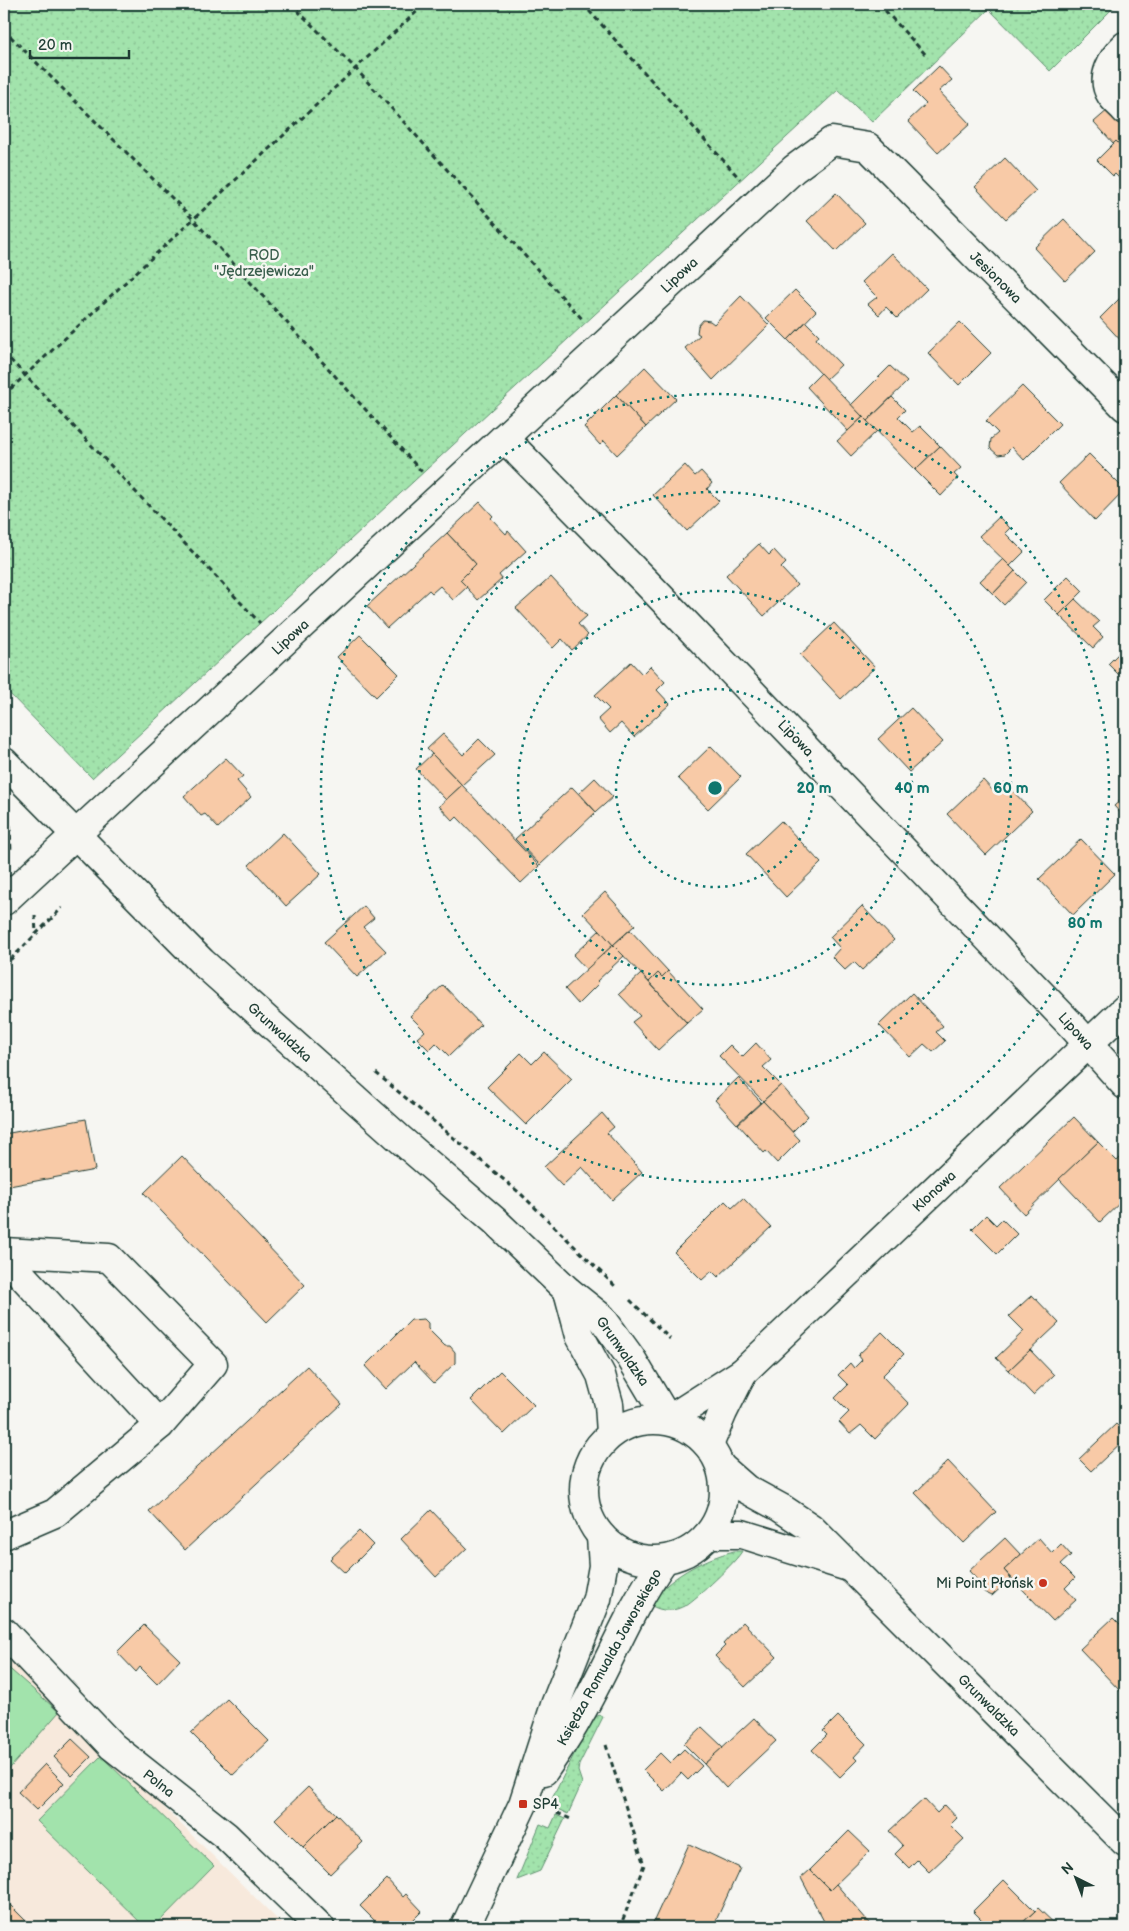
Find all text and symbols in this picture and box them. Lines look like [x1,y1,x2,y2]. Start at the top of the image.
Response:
scale bar [30,28,129,60]
text: 20 m [38,36,72,55]
park label: ROD "Jędrzejewicza" [214,247,314,280]
street label: Jesionowa [966,248,1025,307]
street label: Lipowa [657,254,701,297]
street label: Lipowa [268,616,312,659]
street label: Lipowa [774,716,817,760]
centre of rings [706,779,724,797]
text: 20 m [797,779,832,798]
text: 40 m [894,779,930,798]
text: 60 m [993,779,1029,798]
text: 80 m [1067,914,1103,933]
street label: Grunwaldzka [244,999,315,1066]
street label: Lipowa [1054,1009,1097,1054]
street label: Klonowa [909,1167,960,1216]
street label: Grunwaldzka [593,1313,653,1389]
street label: Księdza Romualda Jaworskiego [554,1566,665,1749]
place label: Mi Point Płońsk [936,1575,1033,1592]
marker: Mi Point Płońsk [1037,1577,1049,1589]
street label: Grunwaldzka [954,1671,1023,1740]
street label: Polna [140,1766,178,1801]
place label: SP4 [533,1796,559,1813]
marker: SP4 [517,1798,529,1810]
north arrow [1052,1854,1102,1904]
text: N [1058,1859,1077,1879]

